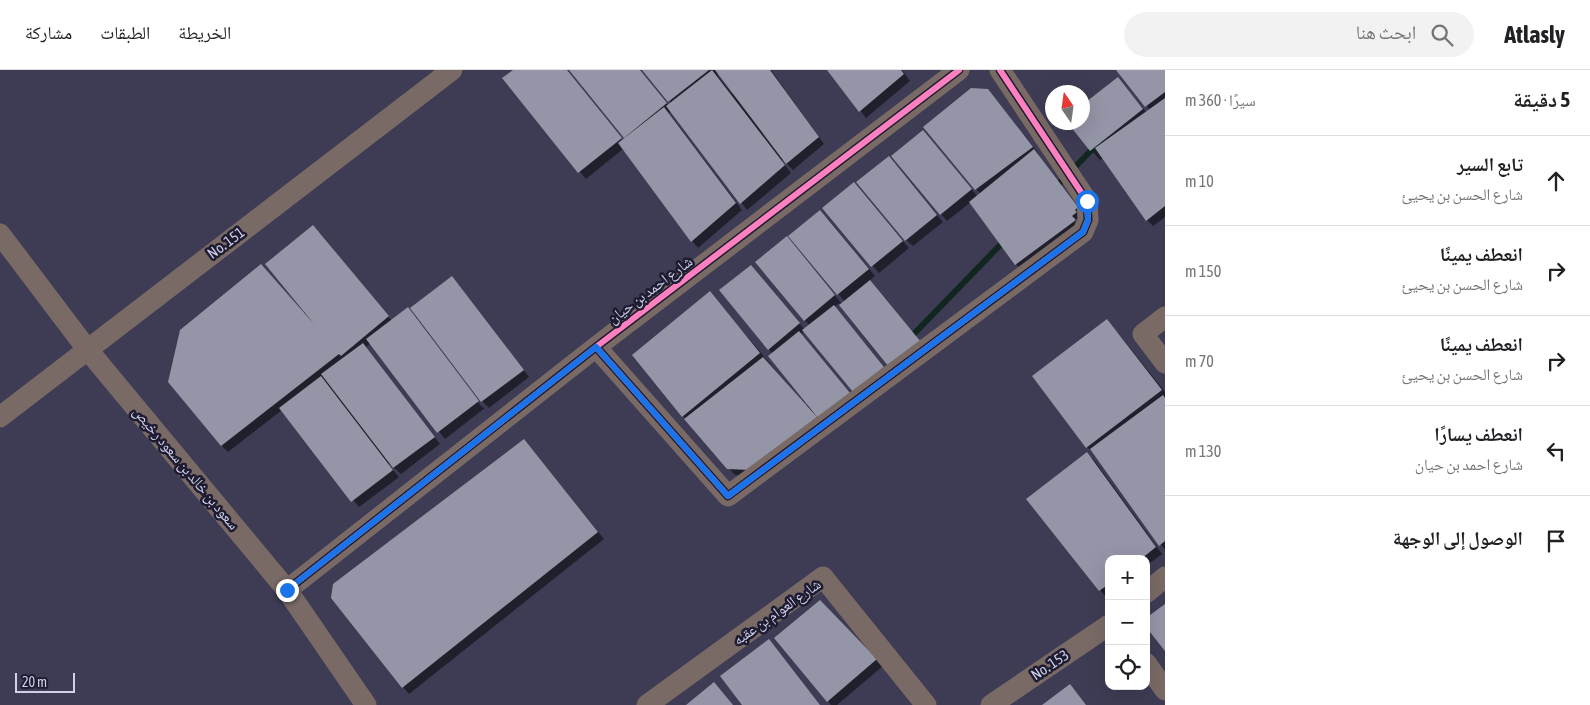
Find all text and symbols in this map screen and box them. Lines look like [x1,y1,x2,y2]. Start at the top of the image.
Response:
search box [1124,12,1474,57]
text: ابحث هنا [1356,21,1416,43]
icon: search [1428,21,1456,49]
text: Atlasly [1504,21,1565,48]
text: مشاركة [25,22,72,43]
text: الطبقات [100,22,150,43]
text: الخريطة [178,22,231,43]
north arrow [1045,85,1090,130]
text: 5 دقيقة [1513,87,1570,111]
text: سيرًا · 360 m [1185,91,1256,109]
text: تابع السير [1457,153,1523,175]
icon: ahead [1542,167,1570,195]
text: 10 m [1185,172,1214,190]
text: شارع الحسن بن يحيئ [1402,185,1523,203]
route start [1076,190,1099,213]
street label: No. 151 [204,223,247,262]
text: انعطف يمينًا [1440,243,1523,265]
street label: شارع احمد بن حيان [604,252,697,329]
icon: right [1542,257,1570,285]
text: 150 m [1185,262,1221,280]
text: شارع الحسن بن يحيئ [1402,275,1523,293]
text: انعطف يمينًا [1440,333,1523,355]
icon: right [1542,347,1570,375]
text: 70 m [1185,352,1214,370]
text: شارع الحسن بن يحيئ [1402,365,1523,383]
street label: سعود بن خالد بن سعود رخيص [128,403,243,534]
text: انعطف يسارًا [1434,423,1523,445]
icon: left [1542,437,1570,465]
text: 130 m [1185,442,1221,460]
text: شارع احمد بن حيان [1415,455,1523,473]
text: الوصول إلى الوجهة [1393,527,1523,549]
icon: arrive [1542,527,1570,555]
map controls [1105,555,1150,690]
button: + [1105,555,1150,600]
street label: شارع العوام بن عقبه [730,575,825,650]
route end [276,579,299,602]
button: − [1105,600,1150,645]
button: locate [1105,645,1150,690]
street label: No. 153 [1028,646,1072,683]
scale bar [15,670,75,693]
text: 20 m [22,674,47,690]

